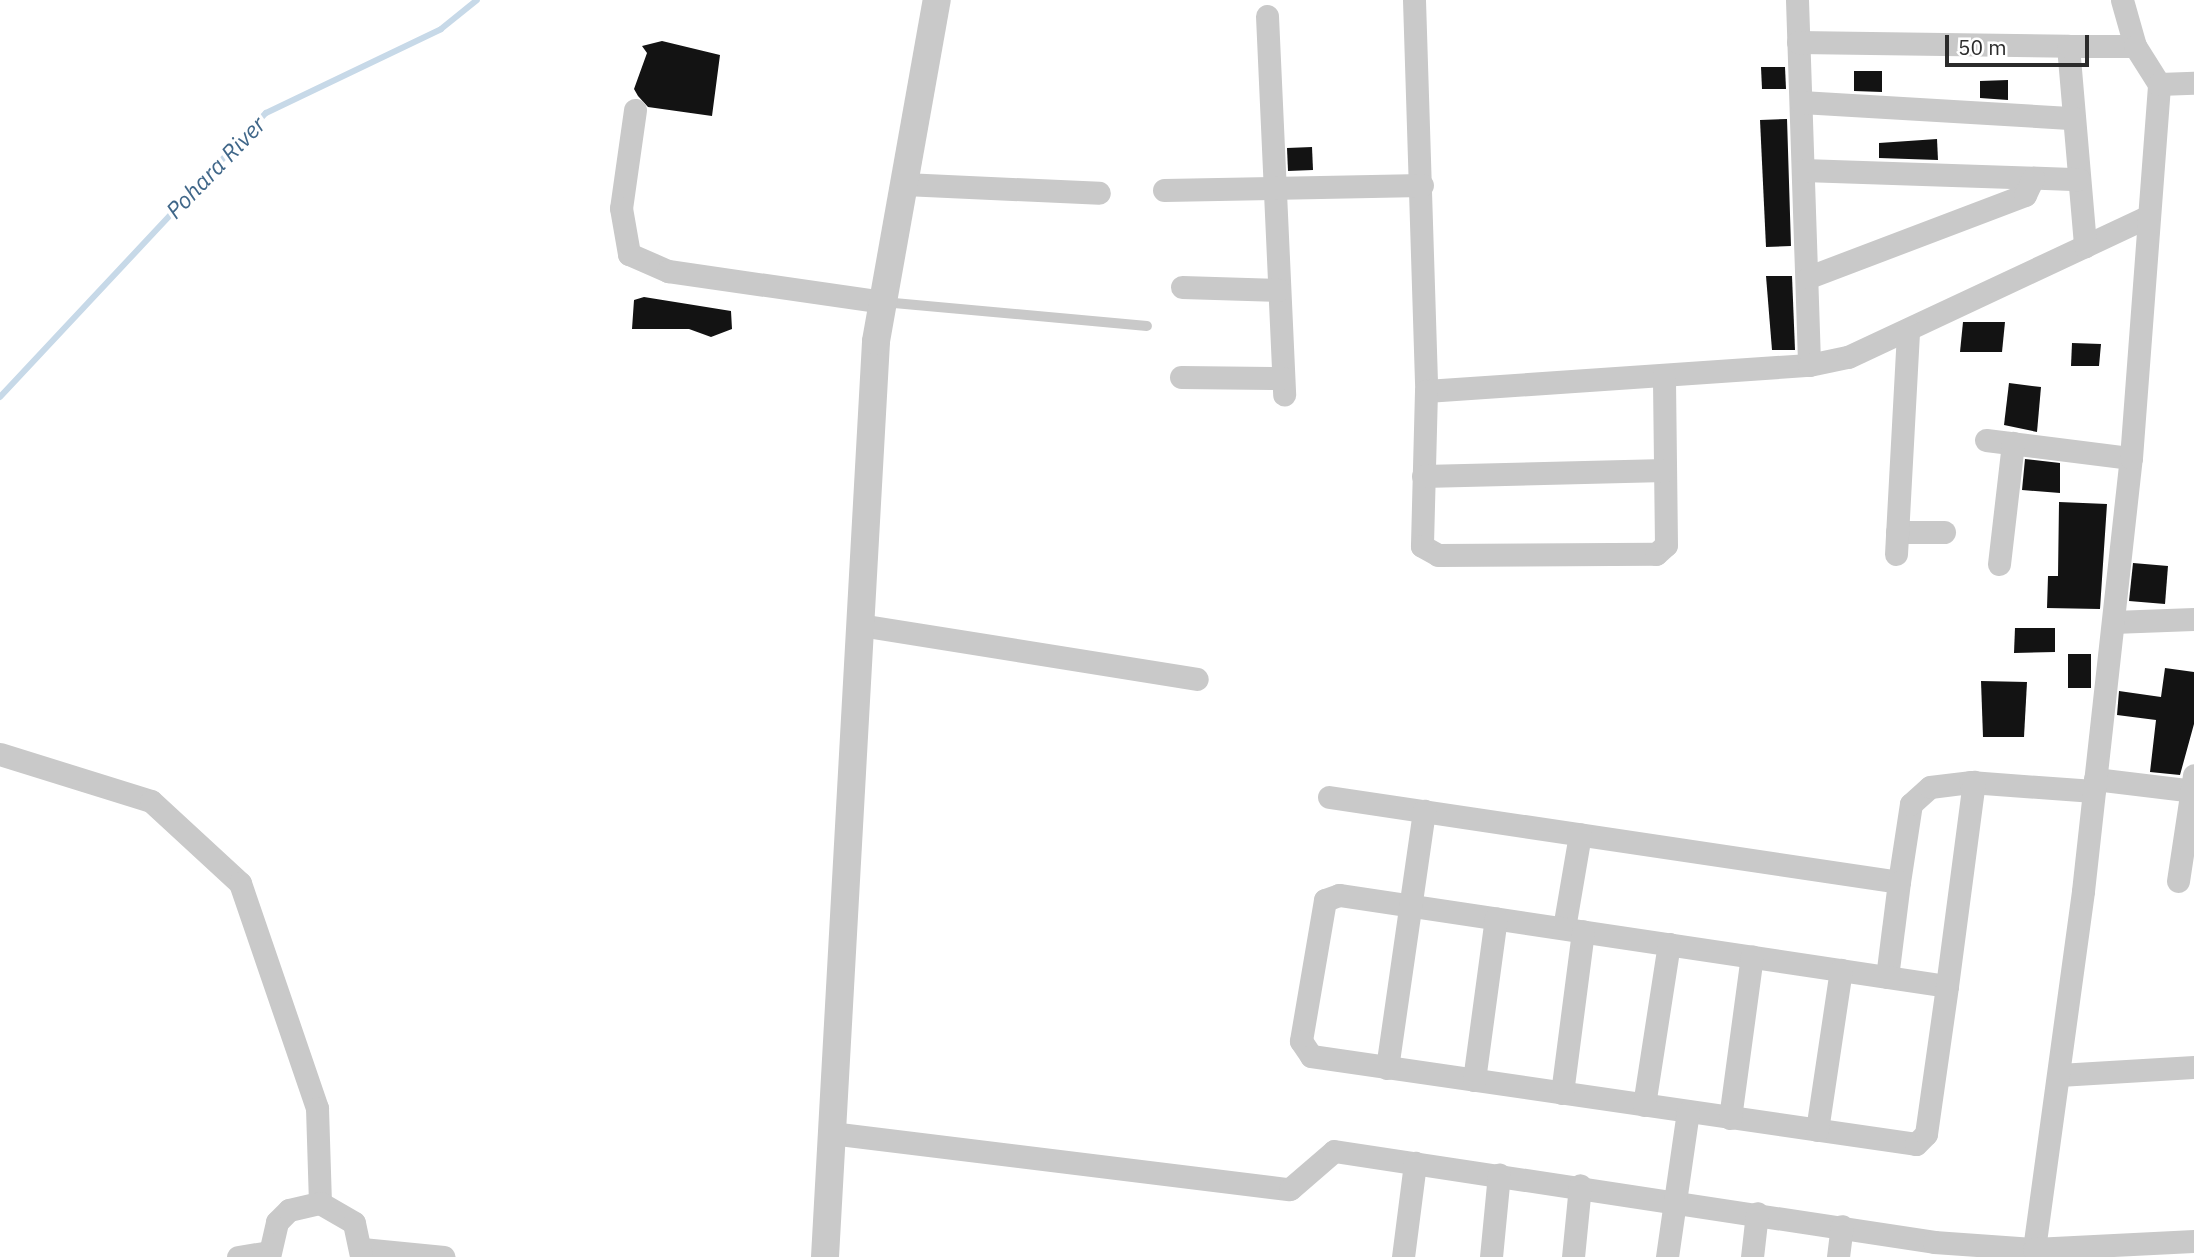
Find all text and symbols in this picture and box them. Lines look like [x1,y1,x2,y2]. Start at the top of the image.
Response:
scale bar [1949,21,2092,65]
text: 50 m [1958,33,2007,61]
water label: Pohara River [160,110,270,224]

